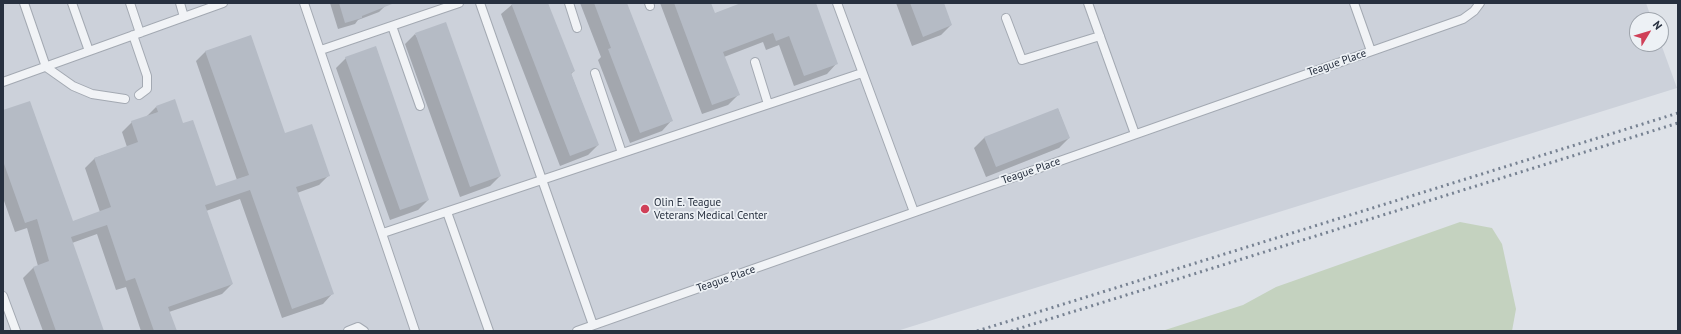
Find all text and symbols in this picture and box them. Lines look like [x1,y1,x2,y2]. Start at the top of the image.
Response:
north arrow [1629,12,1669,52]
text: N [1650,18,1665,32]
street label: Teague Place [1306,47,1368,79]
street label: Teague Place [1000,155,1062,187]
place label: Olin E. Teague Veterans Medical Center [654,196,767,222]
marker: Olin E. Teague Veterans Medical Center [639,203,651,215]
street label: Teague Place [695,263,757,295]

